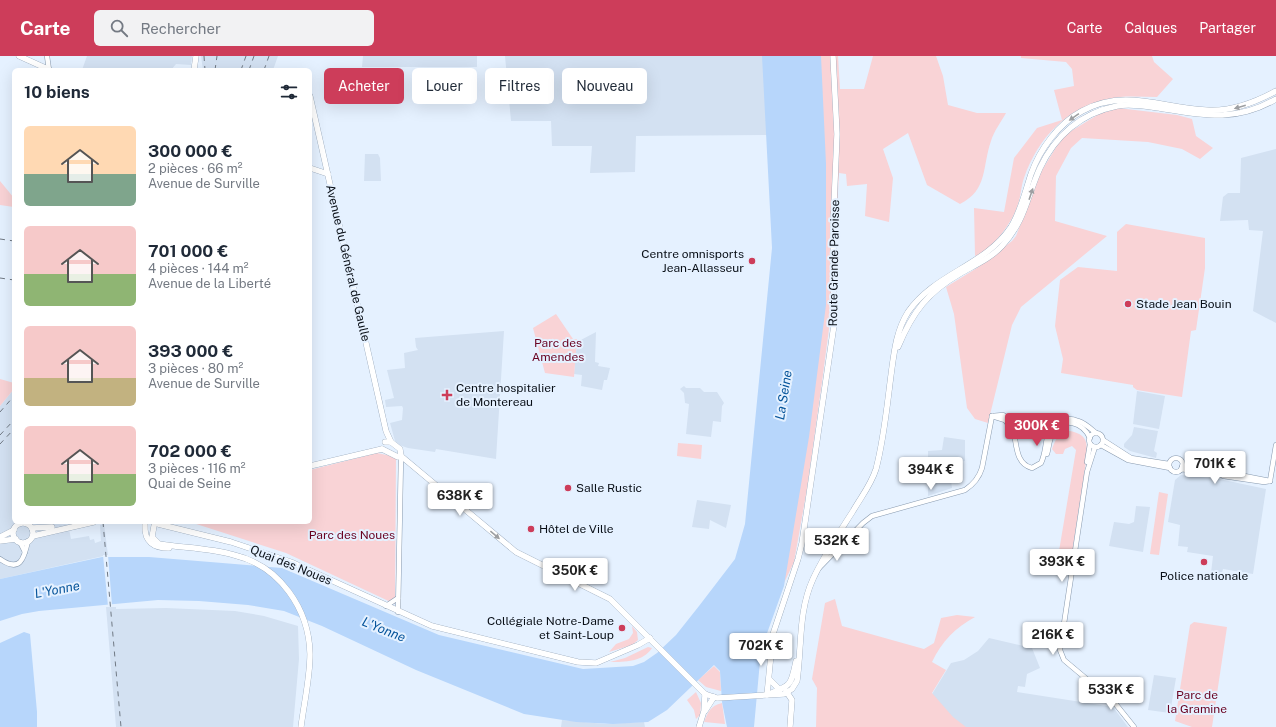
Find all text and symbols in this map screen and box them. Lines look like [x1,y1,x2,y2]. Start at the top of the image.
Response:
search box [94,10,374,46]
text: Carte [20,17,70,39]
icon: search [108,17,130,39]
text: Rechercher [140,20,221,37]
text: Carte [1067,20,1103,36]
text: Calques [1125,20,1177,36]
text: Partager [1199,20,1256,36]
chip: Acheter [324,68,404,104]
chip: Louer [412,68,477,104]
chip: Filtres [485,68,554,104]
chip: Nouveau [562,68,647,104]
icon: filters [278,81,300,103]
text: 10 biens [24,82,90,102]
one-way arrow [1234,104,1247,110]
one-way arrow [1068,113,1079,121]
text: 300 000 € [148,141,233,161]
icon: home [56,142,104,190]
text: 2 pièces · 66 m² [148,161,243,176]
text: Avenue de Surville [148,176,260,191]
street label: Avenue du Général de Gaulle [323,183,373,343]
one-way arrow [1028,188,1034,200]
street label: Route Grande Paroisse [826,199,842,327]
text: 701 000 € [148,241,228,261]
icon: home [56,242,104,290]
place label: Centre omnisports Jean-Allasseur [641,247,744,275]
marker: Centre omnisports Jean-Allasseur [747,256,757,266]
text: 4 pièces · 144 m² [148,261,249,276]
text: Avenue de la Liberté [148,276,271,291]
place label: Stade Jean Bouin [1136,297,1232,311]
marker: Stade Jean Bouin [1123,299,1133,309]
park label: Parc des Amendes [532,336,584,364]
text: 393 000 € [148,341,233,361]
icon: home [56,342,104,390]
text: 3 pièces · 80 m² [148,361,243,376]
water label: La Seine [772,369,795,421]
text: Avenue de Surville [148,376,260,391]
place label: Centre hospitalier de Montereau [456,381,556,409]
marker: Centre hospitalier de Montereau [441,389,453,401]
pin: 300K € [1004,413,1070,447]
text: 300K € [1014,418,1060,433]
text: 702 000 € [148,441,232,461]
icon: home [56,442,104,490]
pin: 701K € [1182,451,1248,485]
text: 701K € [1194,456,1236,471]
pin: 394K € [898,457,964,491]
text: 3 pièces · 116 m² [148,461,246,476]
text: 394K € [908,462,954,477]
text: Quai de Seine [148,476,231,491]
place label: Salle Rustic [576,481,642,495]
pin: 638K € [427,483,493,517]
marker: Salle Rustic [563,483,573,493]
text: 638K € [437,488,483,503]
place label: Hôtel de Ville [539,522,614,536]
marker: Hôtel de Ville [526,524,536,534]
park label: Parc des Noues [309,528,395,542]
pin: 532K € [804,528,870,562]
one-way arrow [490,531,500,540]
text: 532K € [814,533,860,548]
street label: Quai des Noues [248,542,334,588]
pin: 393K € [1029,549,1095,583]
text: 393K € [1039,554,1085,569]
marker: Police nationale [1199,557,1209,567]
pin: 350K € [542,558,608,592]
text: 350K € [552,563,598,578]
place label: Police nationale [1160,569,1248,583]
water label: L'Yonne [33,578,81,601]
water label: L'Yonne [360,614,408,645]
place label: Collégiale Notre-Dame et Saint-Loup [487,614,614,642]
pin: 216K € [1020,622,1086,656]
marker: Collégiale Notre-Dame et Saint-Loup [617,623,627,633]
text: 216K € [1031,627,1075,642]
pin: 702K € [728,633,794,667]
text: 702K € [738,638,784,653]
pin: 533K € [1078,677,1144,711]
text: 533K € [1088,682,1134,697]
park label: Parc de la Gramine [1167,688,1227,716]

